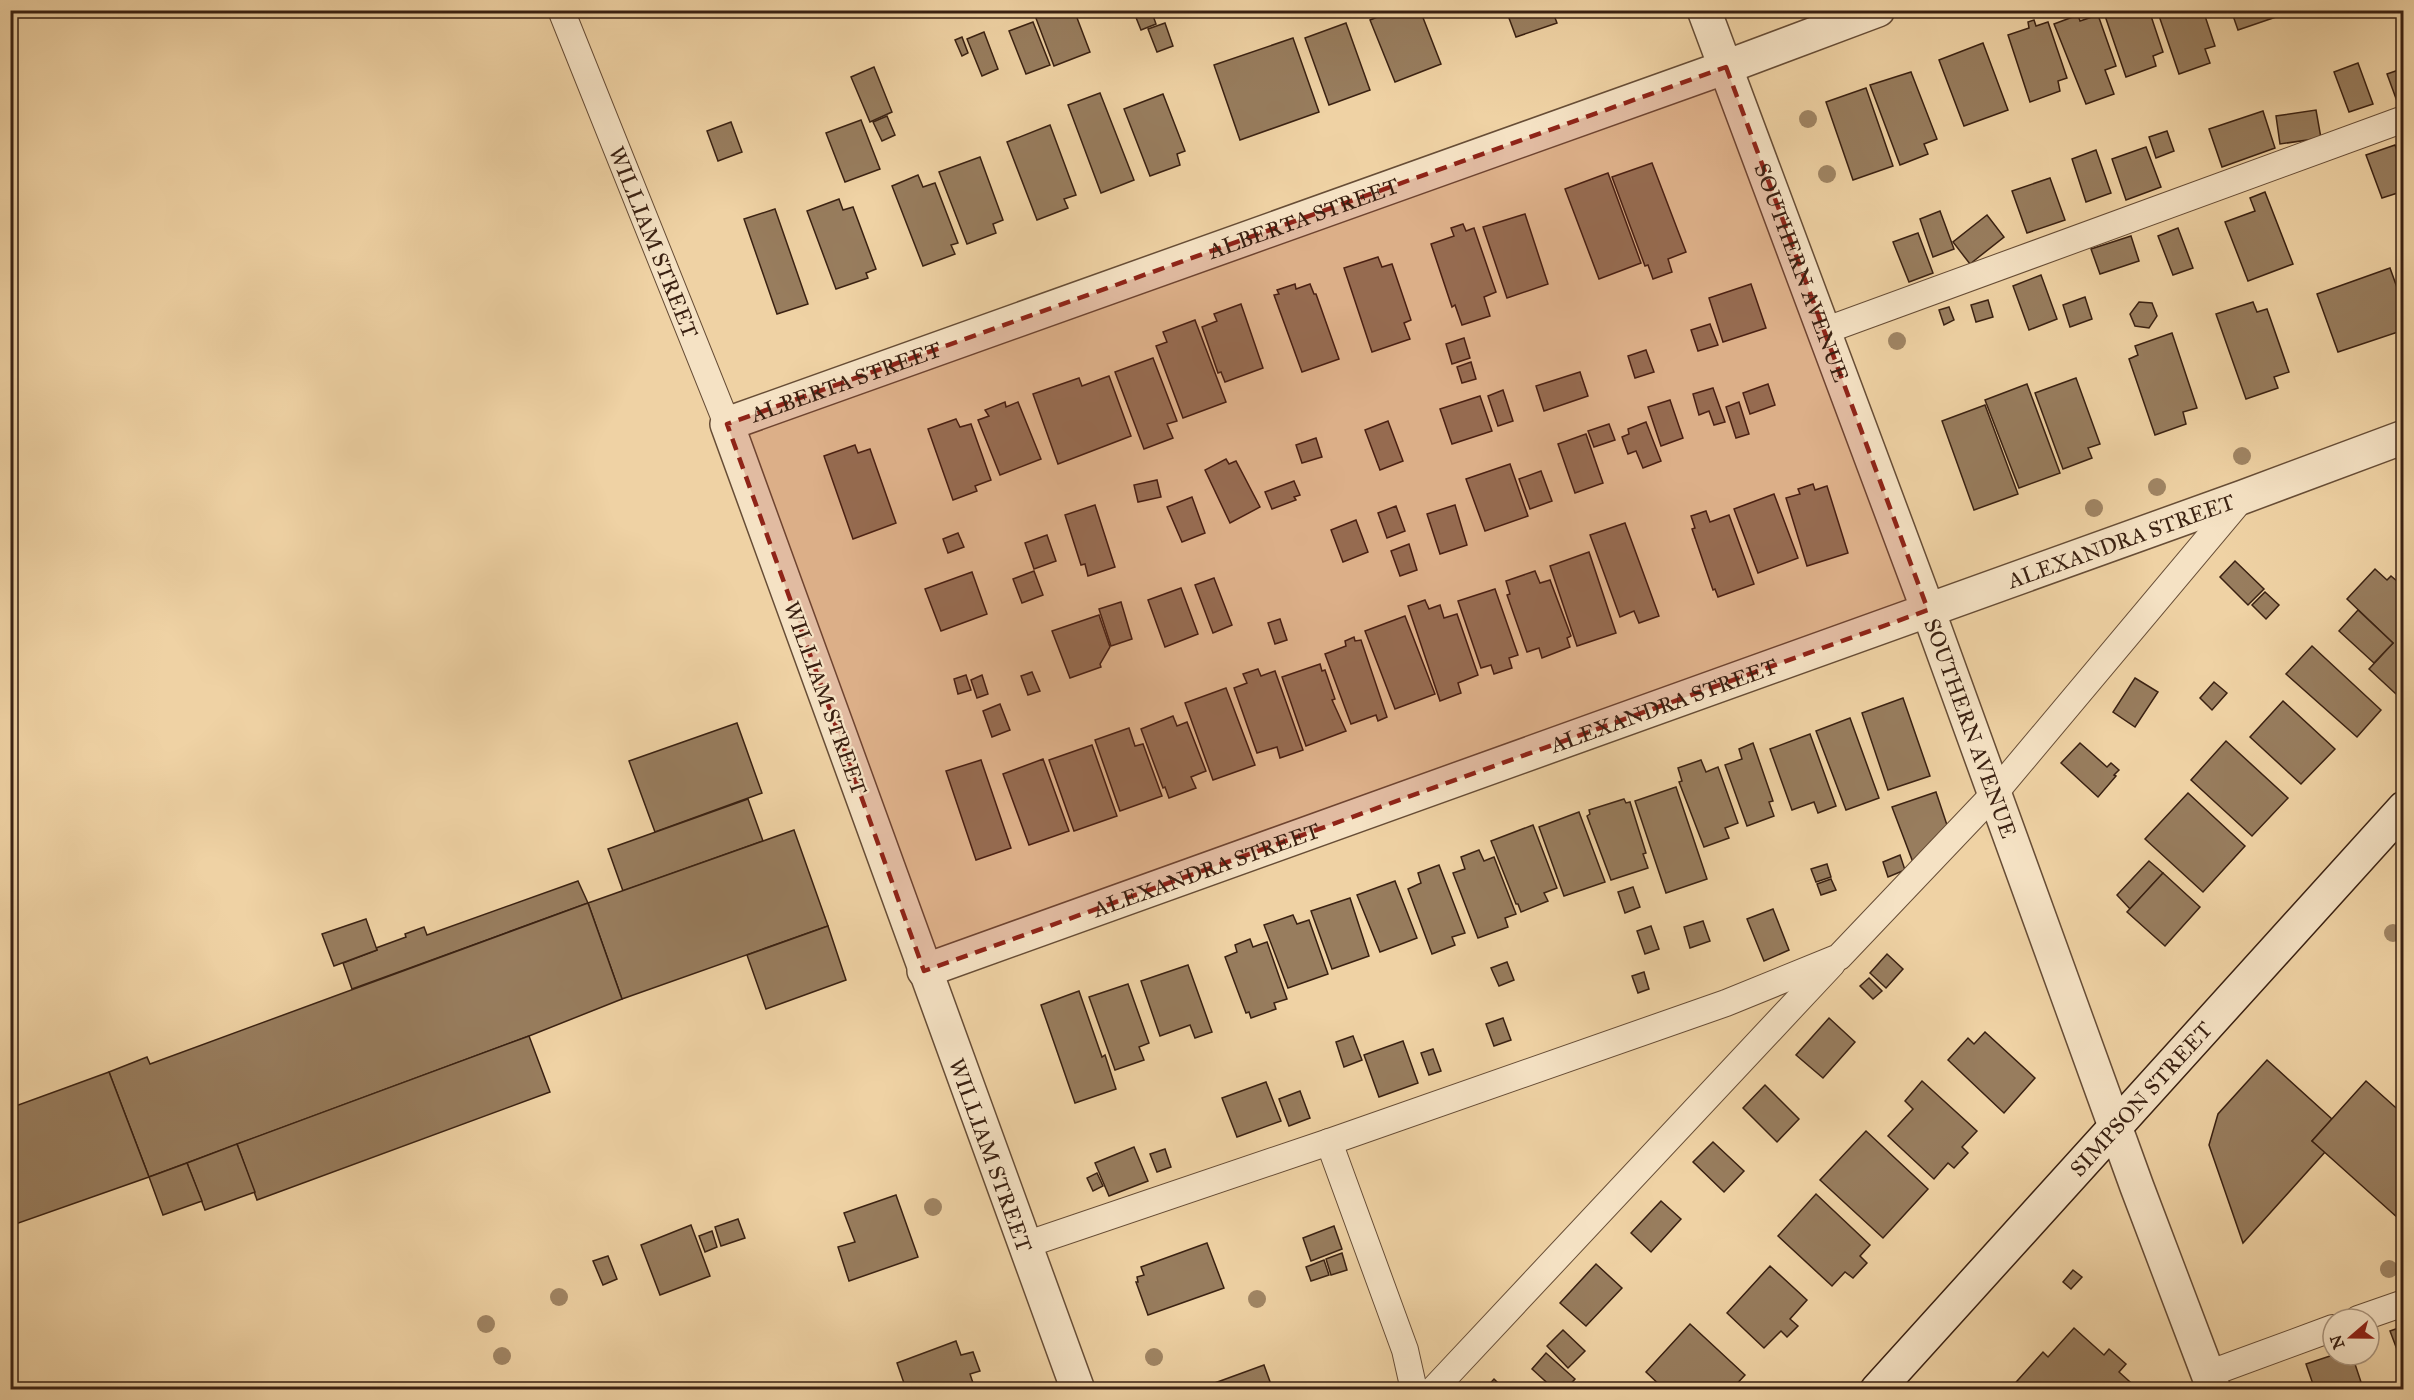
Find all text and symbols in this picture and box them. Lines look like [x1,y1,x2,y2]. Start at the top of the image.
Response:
street label: WILLIAM STREET [603,142,704,342]
street label: SOUTHERN AVENUE [1748,159,1855,386]
street label: ALBERTA STREET [1204,172,1403,265]
street label: ALBERTA STREET [746,336,945,429]
street label: ALEXANDRA STREET [2003,488,2238,595]
street label: WILLIAM STREET [778,598,873,799]
street label: SOUTHERN AVENUE [1918,615,2022,842]
street label: ALEXANDRA STREET [1546,652,1781,759]
street label: ALEXANDRA STREET [1088,817,1324,924]
street label: SIMPSON STREET [2064,1016,2218,1182]
street label: WILLIAM STREET [943,1055,1038,1256]
north arrow [2321,1307,2381,1367]
text: N [2326,1332,2349,1352]

